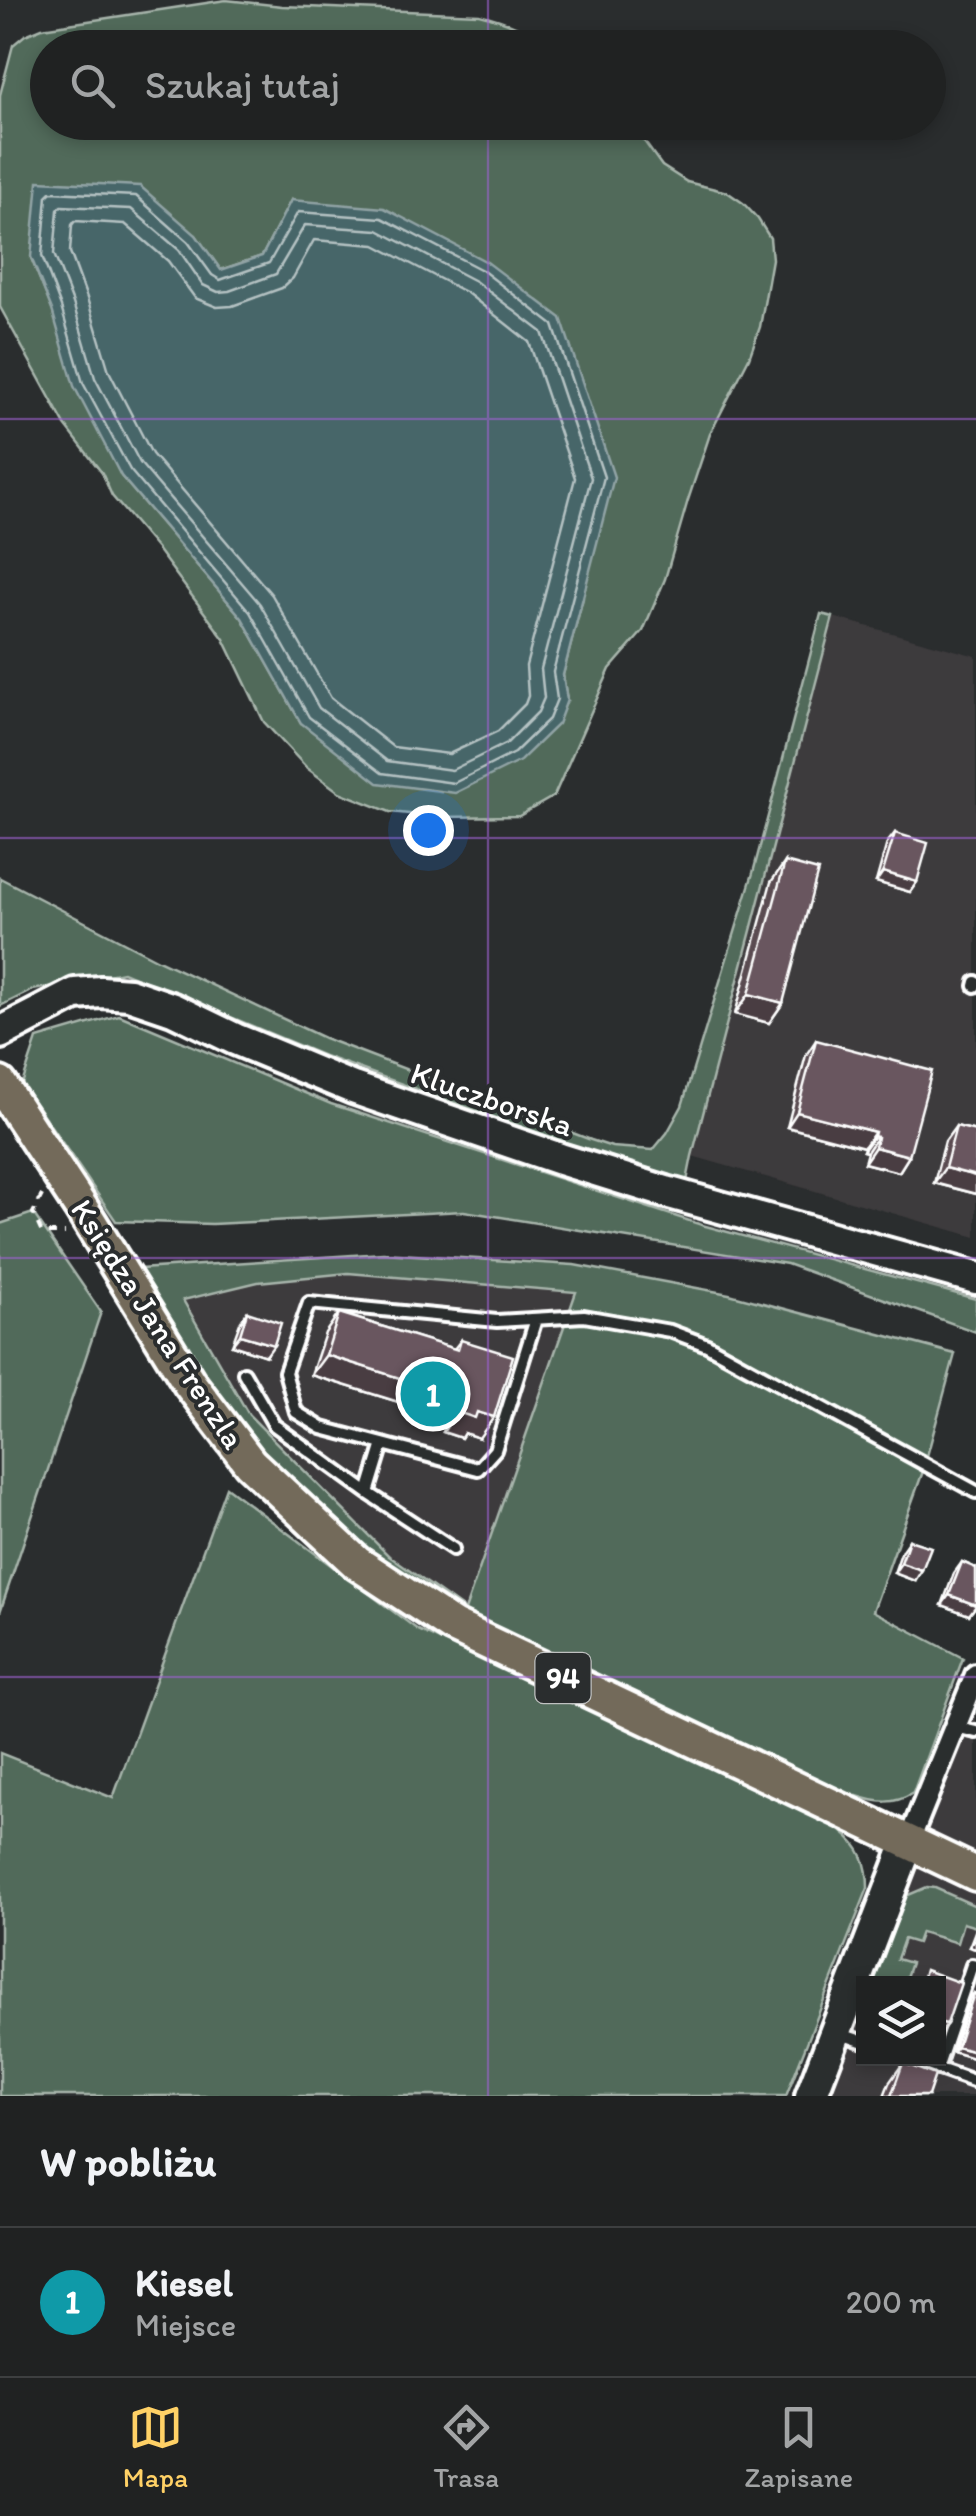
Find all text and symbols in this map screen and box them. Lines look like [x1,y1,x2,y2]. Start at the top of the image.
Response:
search box [30,30,946,140]
icon: search [65,58,120,113]
text: Szukaj tutaj [145,62,340,108]
your location [403,805,454,856]
street label: Kluczborska [406,1054,579,1145]
street label: Księdza Jana Frenzla [63,1192,253,1456]
pin: 1 [400,1356,466,1432]
road number: 94 [536,1653,590,1703]
map controls [856,1976,946,2066]
button: layers [856,1976,946,2066]
text: W pobliżu [40,2136,216,2187]
text: Kiesel [135,2260,233,2306]
text: 1 [65,2283,80,2321]
text: 200 m [846,2283,936,2321]
text: Miejsce [135,2306,236,2344]
tab: Mapa [123,2400,188,2494]
tab: Trasa [433,2400,499,2494]
tab: Zapisane [745,2400,853,2494]

